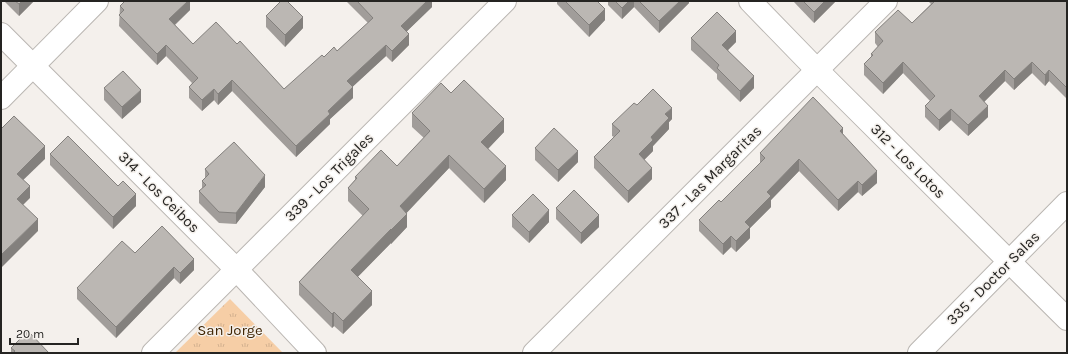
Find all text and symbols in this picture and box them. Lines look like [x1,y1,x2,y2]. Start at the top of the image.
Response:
street label: 312 - Los Lotos [867,120,949,202]
street label: 337 - Las Margaritas [655,122,765,232]
street label: 339 - Los Trigales [281,129,377,225]
street label: 314 - Los Ceibos [115,148,203,236]
street label: 335 - Doctor Salas [942,227,1044,329]
scale bar [10,320,78,346]
park label: San Jorge [197,321,263,339]
text: 20 m [16,327,44,341]

